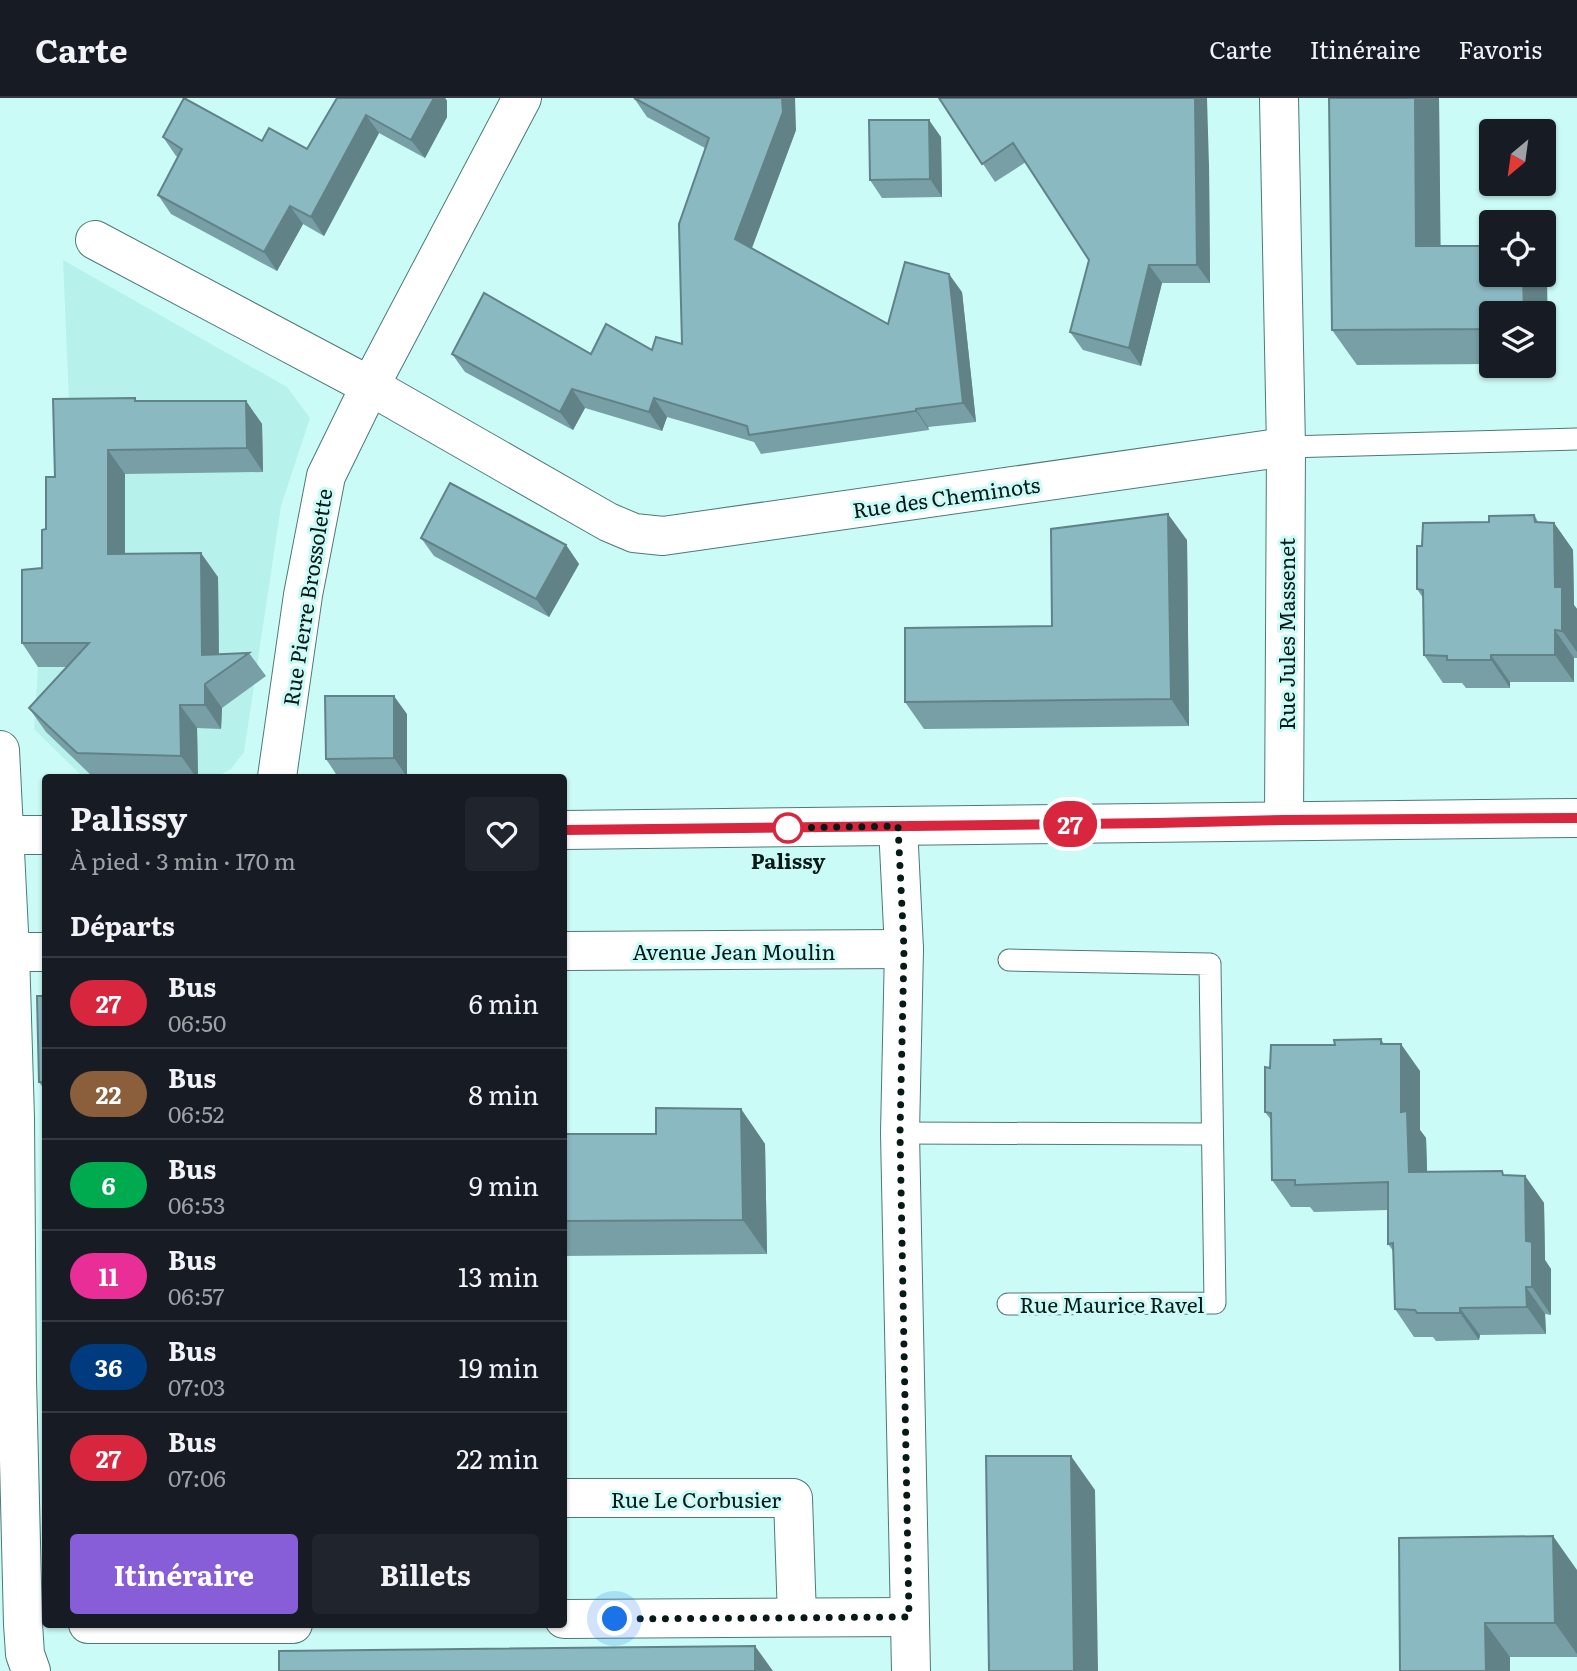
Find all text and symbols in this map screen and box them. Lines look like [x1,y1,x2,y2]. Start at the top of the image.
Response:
text: Carte [35,24,128,73]
text: Carte [1209,31,1272,66]
text: Itinéraire [1310,31,1421,66]
text: Favoris [1459,31,1542,66]
north arrow [1479,119,1556,196]
map controls [1479,119,1556,378]
button: locate [1479,210,1556,287]
button: layers [1479,301,1556,378]
street label: Rue des Cheminots [850,467,1042,525]
street label: Rue Pierre Brossolette [274,486,338,708]
street label: Rue Jules Massenet [1270,537,1301,730]
text: Palissy [70,792,187,841]
button: heart [465,797,539,871]
line badge: 27 [1038,801,1102,847]
text: 27 [1057,806,1083,841]
marker: Palissy [773,813,803,843]
text: À pied · 3 min · 170 m [70,843,296,877]
place label: Palissy [751,844,825,875]
text: Départs [70,905,175,944]
street label: Avenue Jean Moulin [633,935,836,966]
text: Bus [168,966,216,1005]
text: 6 min [469,983,539,1022]
text: 27 [96,985,121,1020]
text: 06:50 [168,1005,226,1039]
text: Bus [168,1057,216,1096]
text: 8 min [468,1074,539,1113]
text: 22 [96,1076,121,1111]
text: 06:52 [168,1096,224,1130]
text: Bus [168,1148,216,1187]
text: 9 min [469,1165,539,1204]
text: 6 [101,1167,116,1202]
text: 06:53 [168,1187,225,1221]
text: Bus [168,1239,216,1278]
text: 13 min [458,1256,539,1295]
text: 11 [99,1258,118,1293]
text: 06:57 [168,1278,225,1312]
street label: Rue Maurice Ravel [1020,1288,1204,1319]
text: Bus [168,1330,216,1369]
text: 19 min [459,1347,539,1386]
text: 36 [95,1349,122,1384]
text: 07:03 [168,1369,226,1403]
text: Bus [168,1421,216,1460]
text: 22 min [456,1438,539,1477]
text: 27 [96,1440,121,1475]
text: 07:06 [168,1460,226,1494]
street label: Rue Le Corbusier [611,1483,781,1514]
button: Itinéraire [70,1534,298,1614]
button: Billets [312,1534,539,1614]
your location [597,1601,632,1636]

